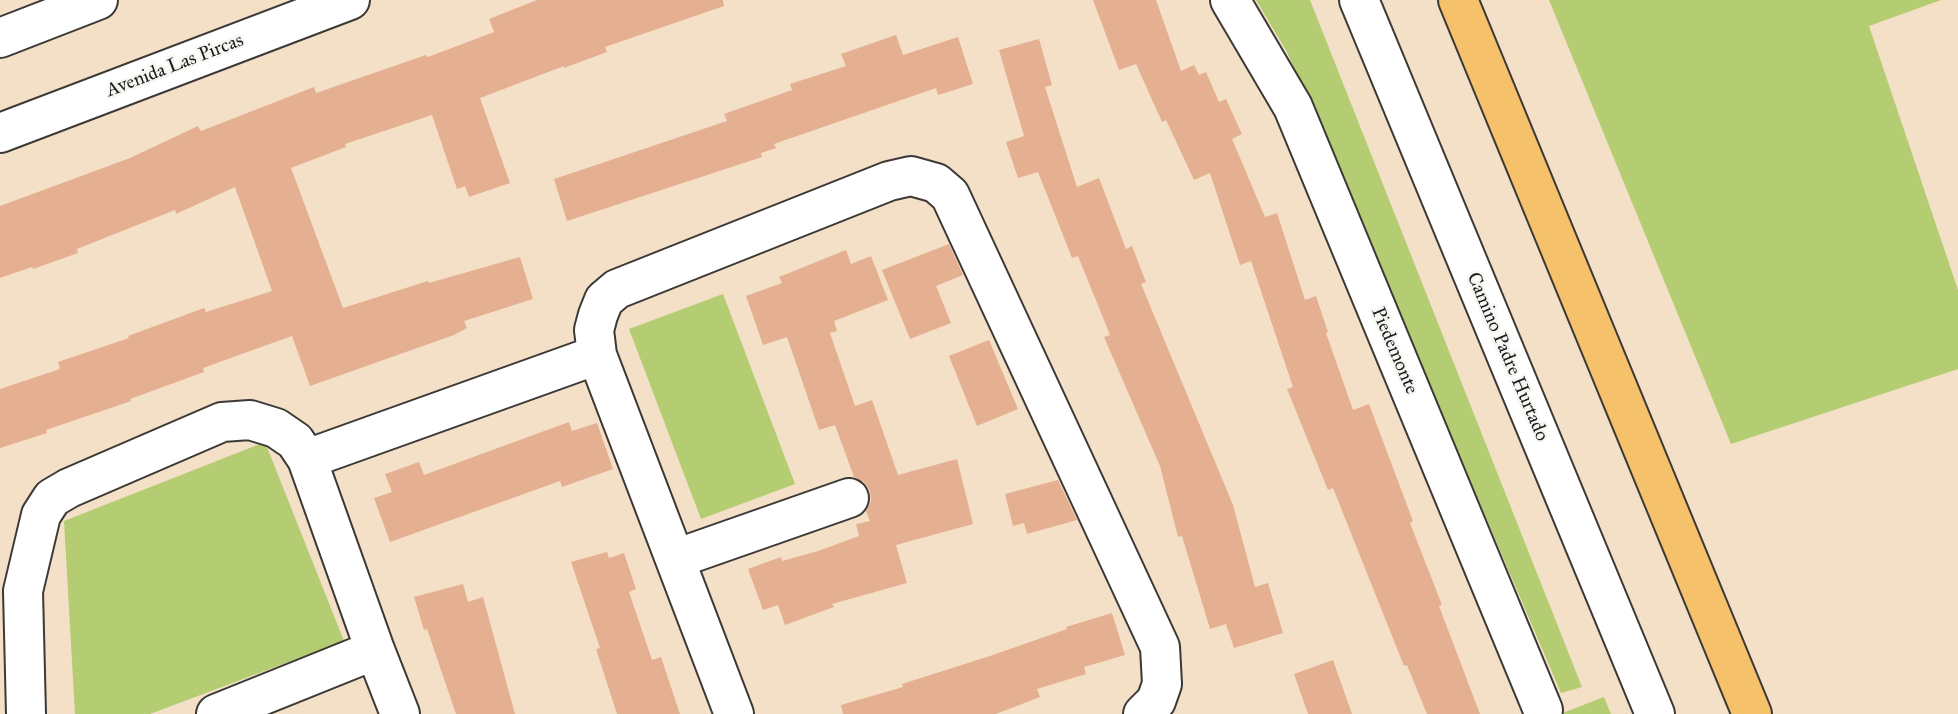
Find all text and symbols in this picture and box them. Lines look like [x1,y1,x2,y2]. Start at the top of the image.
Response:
street label: Avenida Las Pircas [103,29,247,103]
street label: Camino Padre Hurtado [1461,269,1553,445]
street label: Piedemonte [1366,304,1422,398]

